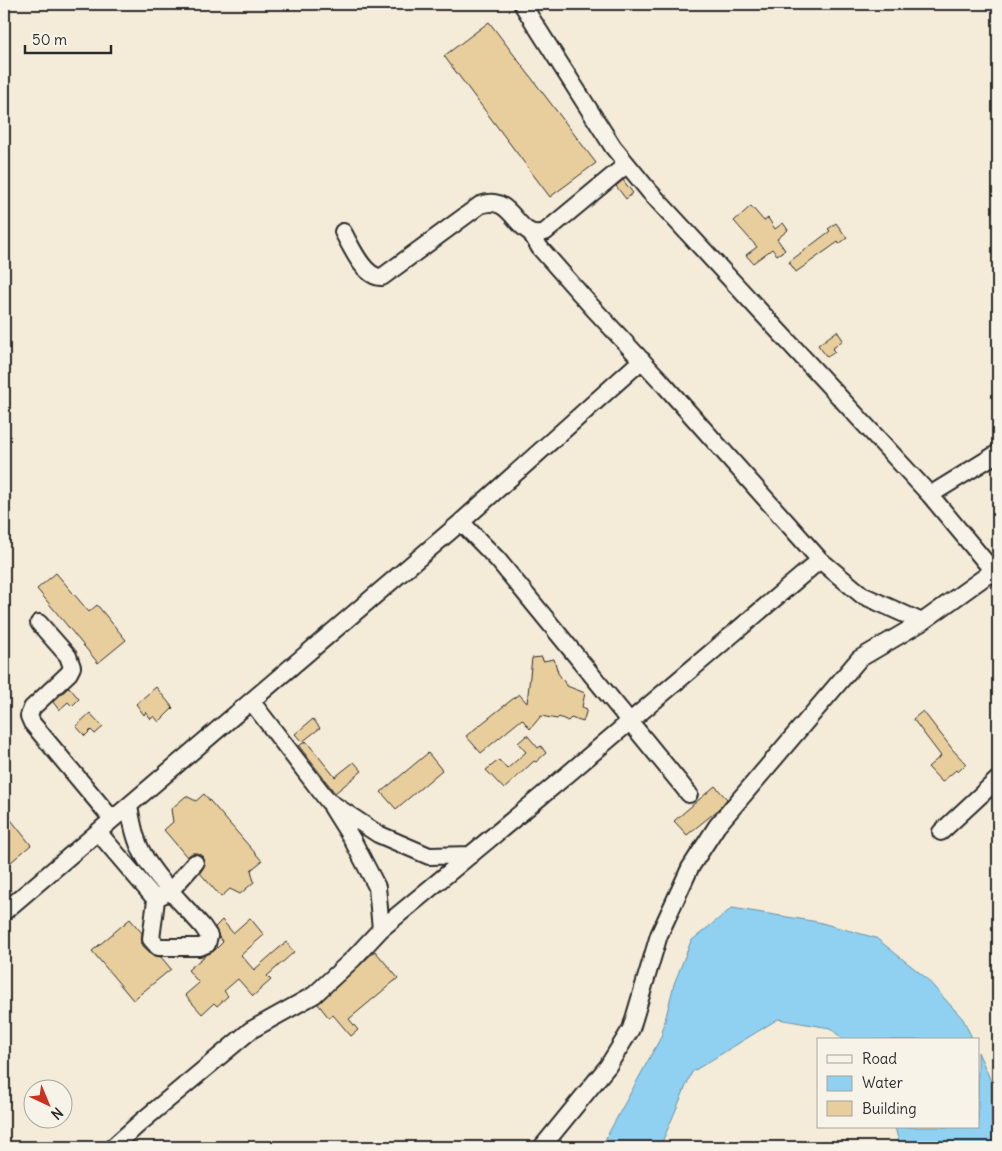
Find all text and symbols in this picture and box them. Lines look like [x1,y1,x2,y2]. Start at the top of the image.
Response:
scale bar [25,22,111,54]
text: 50 m [32,30,67,49]
legend [817,1038,980,1128]
text: Road [862,1049,897,1068]
text: Water [862,1073,903,1092]
north arrow [22,1078,72,1128]
text: Building [862,1099,917,1118]
text: N [47,1104,67,1123]

